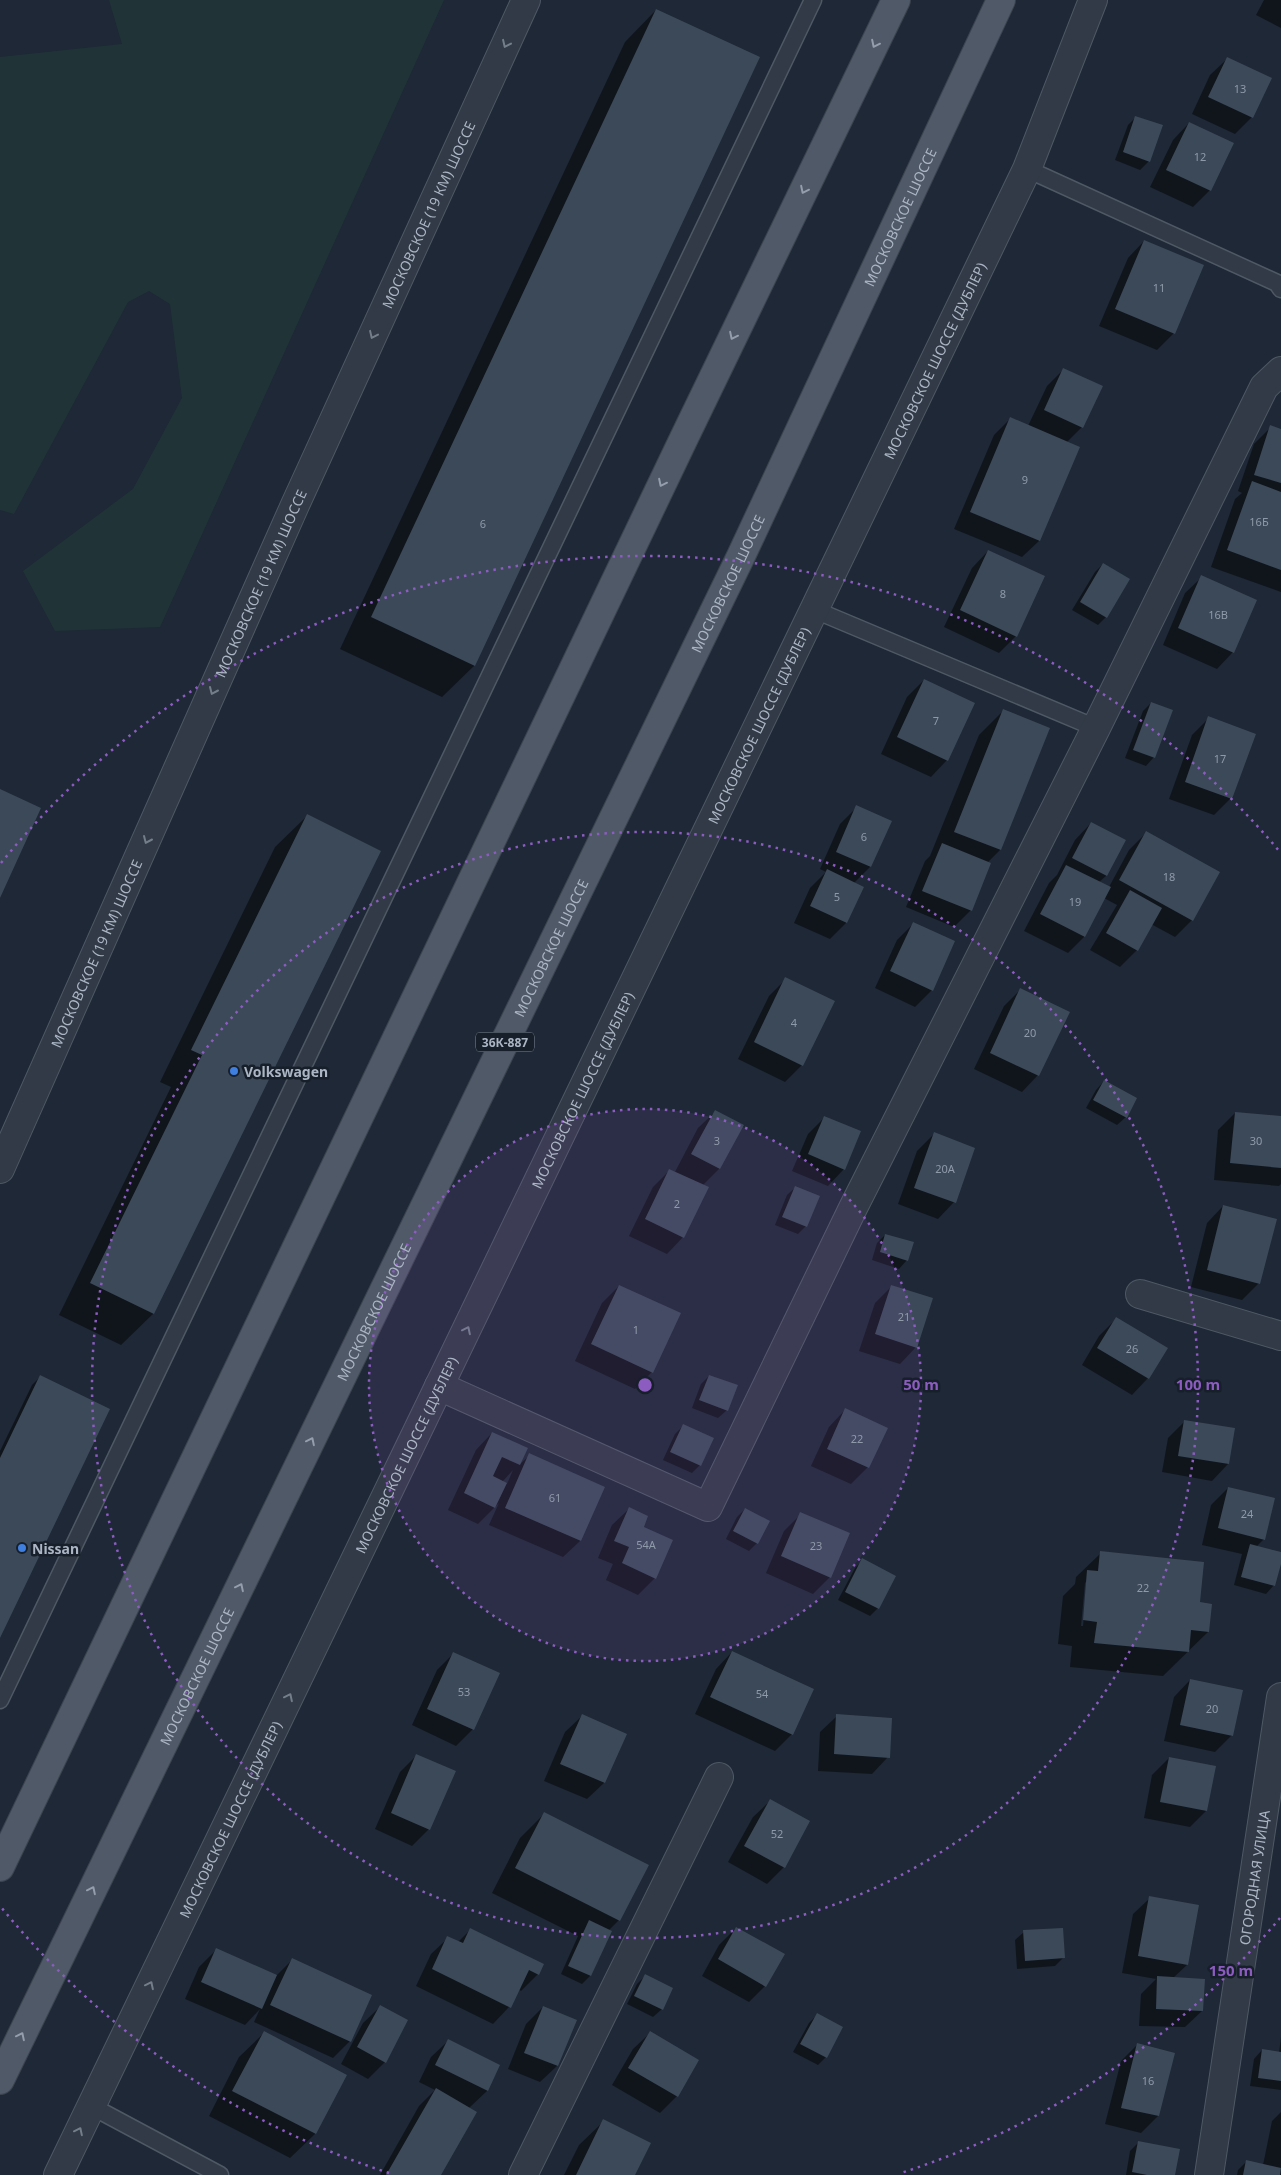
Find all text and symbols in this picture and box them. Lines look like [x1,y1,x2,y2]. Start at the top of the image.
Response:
one-way arrow [502,39,512,48]
one-way arrow [871,39,881,48]
house number: 13 [1234,81,1246,96]
street label: МОСКОВСКОЕ (19 КМ) ШОССЕ [377,118,479,311]
street label: МОСКОВСКОЕ ШОССЕ [859,145,940,289]
house number: 12 [1194,149,1206,164]
one-way arrow [800,185,810,194]
street label: МОСКОВСКОЕ ШОССЕ (ДУБЛЕР) [879,259,990,462]
house number: 11 [1153,280,1165,295]
one-way arrow [368,330,379,339]
one-way arrow [729,331,739,340]
house number: 9 [1022,472,1028,487]
one-way arrow [658,478,669,487]
street label: МОСКОВСКОЕ (19 КМ) ШОССЕ [210,486,310,680]
street label: МОСКОВСКОЕ ШОССЕ [686,511,769,655]
house number: 16Б [1249,514,1269,529]
house number: 6 [480,516,486,531]
house number: 8 [1000,586,1006,601]
house number: 16В [1208,607,1228,622]
street label: МОСКОВСКОЕ ШОССЕ (ДУБЛЕР) [703,624,814,827]
one-way arrow [208,686,219,695]
house number: 7 [933,713,939,728]
house number: 17 [1214,751,1226,766]
house number: 6 [861,829,867,844]
one-way arrow [143,835,154,844]
street label: МОСКОВСКОЕ (19 КМ) ШОССЕ [46,856,146,1050]
house number: 18 [1163,869,1175,884]
street label: МОСКОВСКОЕ ШОССЕ [509,876,592,1020]
house number: 5 [834,889,840,904]
house number: 19 [1069,894,1081,909]
street label: МОСКОВСКОЕ ШОССЕ (ДУБЛЕР) [527,988,638,1191]
house number: 4 [791,1015,798,1030]
house number: 20 [1024,1025,1036,1040]
road number: 36К-887 [476,1032,534,1052]
place label: Volkswagen [244,1062,328,1081]
marker: Volkswagen [228,1065,240,1077]
house number: 3 [714,1133,720,1148]
house number: 30 [1250,1133,1262,1148]
house number: 20А [935,1161,956,1176]
house number: 2 [674,1196,680,1211]
street label: МОСКОВСКОЕ ШОССЕ [332,1240,415,1384]
house number: 21 [898,1309,910,1324]
house number: 1 [633,1322,639,1337]
one-way arrow [461,1326,471,1335]
house number: 26 [1126,1341,1138,1356]
street label: МОСКОВСКОЕ ШОССЕ (ДУБЛЕР) [350,1353,462,1556]
text: 50 m [903,1374,939,1394]
text: 100 m [1176,1374,1220,1394]
centre of rings [636,1376,654,1394]
house number: 22 [851,1431,863,1446]
one-way arrow [305,1437,315,1446]
house number: 61 [549,1490,561,1505]
house number: 24 [1241,1506,1254,1521]
house number: 54А [636,1537,657,1552]
house number: 23 [810,1538,822,1553]
place label: Nissan [32,1539,79,1558]
marker: Nissan [16,1542,28,1554]
house number: 22 [1137,1580,1149,1595]
one-way arrow [234,1583,244,1592]
street label: МОСКОВСКОЕ ШОССЕ [155,1604,238,1748]
house number: 53 [458,1684,470,1699]
house number: 54 [756,1686,769,1701]
one-way arrow [283,1693,293,1702]
house number: 20 [1206,1701,1218,1716]
street label: МОСКОВСКОЕ ШОССЕ (ДУБЛЕР) [174,1718,285,1921]
street label: ОГОРОДНАЯ УЛИЦА [1234,1808,1273,1946]
house number: 52 [771,1826,783,1841]
one-way arrow [86,1886,97,1895]
text: 150 m [1209,1960,1253,1980]
one-way arrow [144,1981,154,1990]
one-way arrow [15,2033,25,2042]
house number: 16 [1142,2073,1154,2088]
one-way arrow [73,2127,83,2136]

